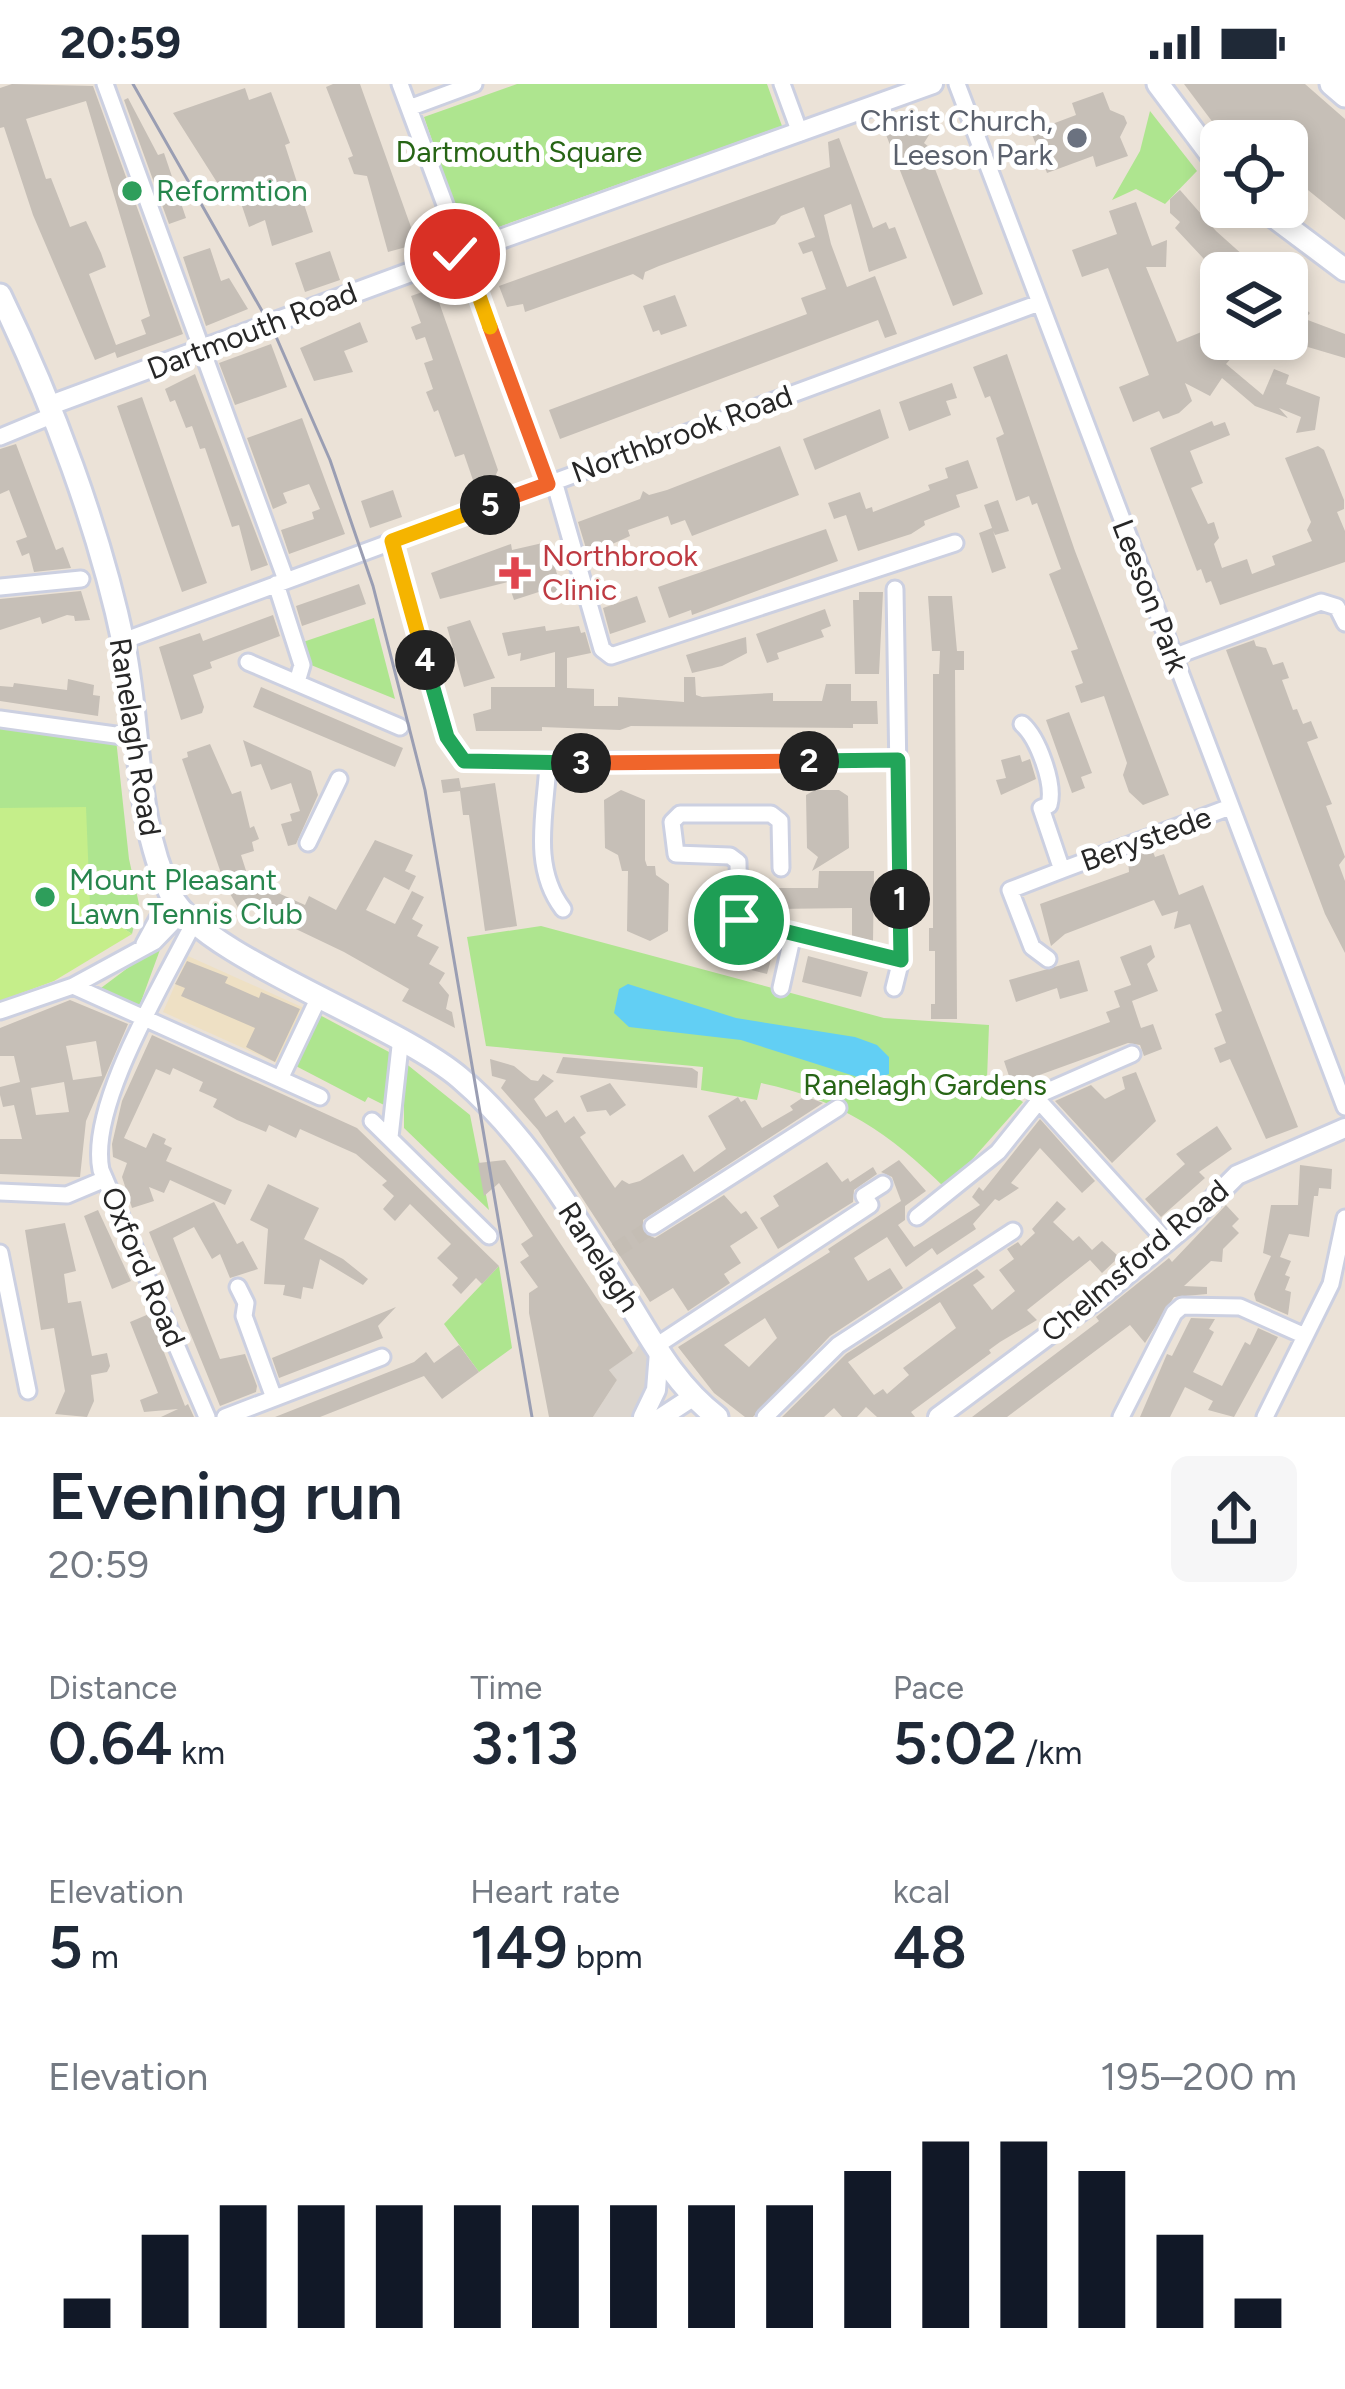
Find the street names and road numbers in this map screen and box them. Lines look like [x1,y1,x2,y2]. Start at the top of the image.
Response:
street label: Dartmouth Road [142,274,362,388]
street label: Northbrook Road [566,376,797,491]
street label: Leeson Park [1104,514,1197,678]
street label: Ranelagh Road [102,635,169,839]
street label: Berystede [1075,798,1216,879]
street label: Chelmsford Road [1033,1171,1236,1350]
street label: Oxford Road [93,1181,194,1352]
street label: Ranelagh [550,1195,649,1319]

